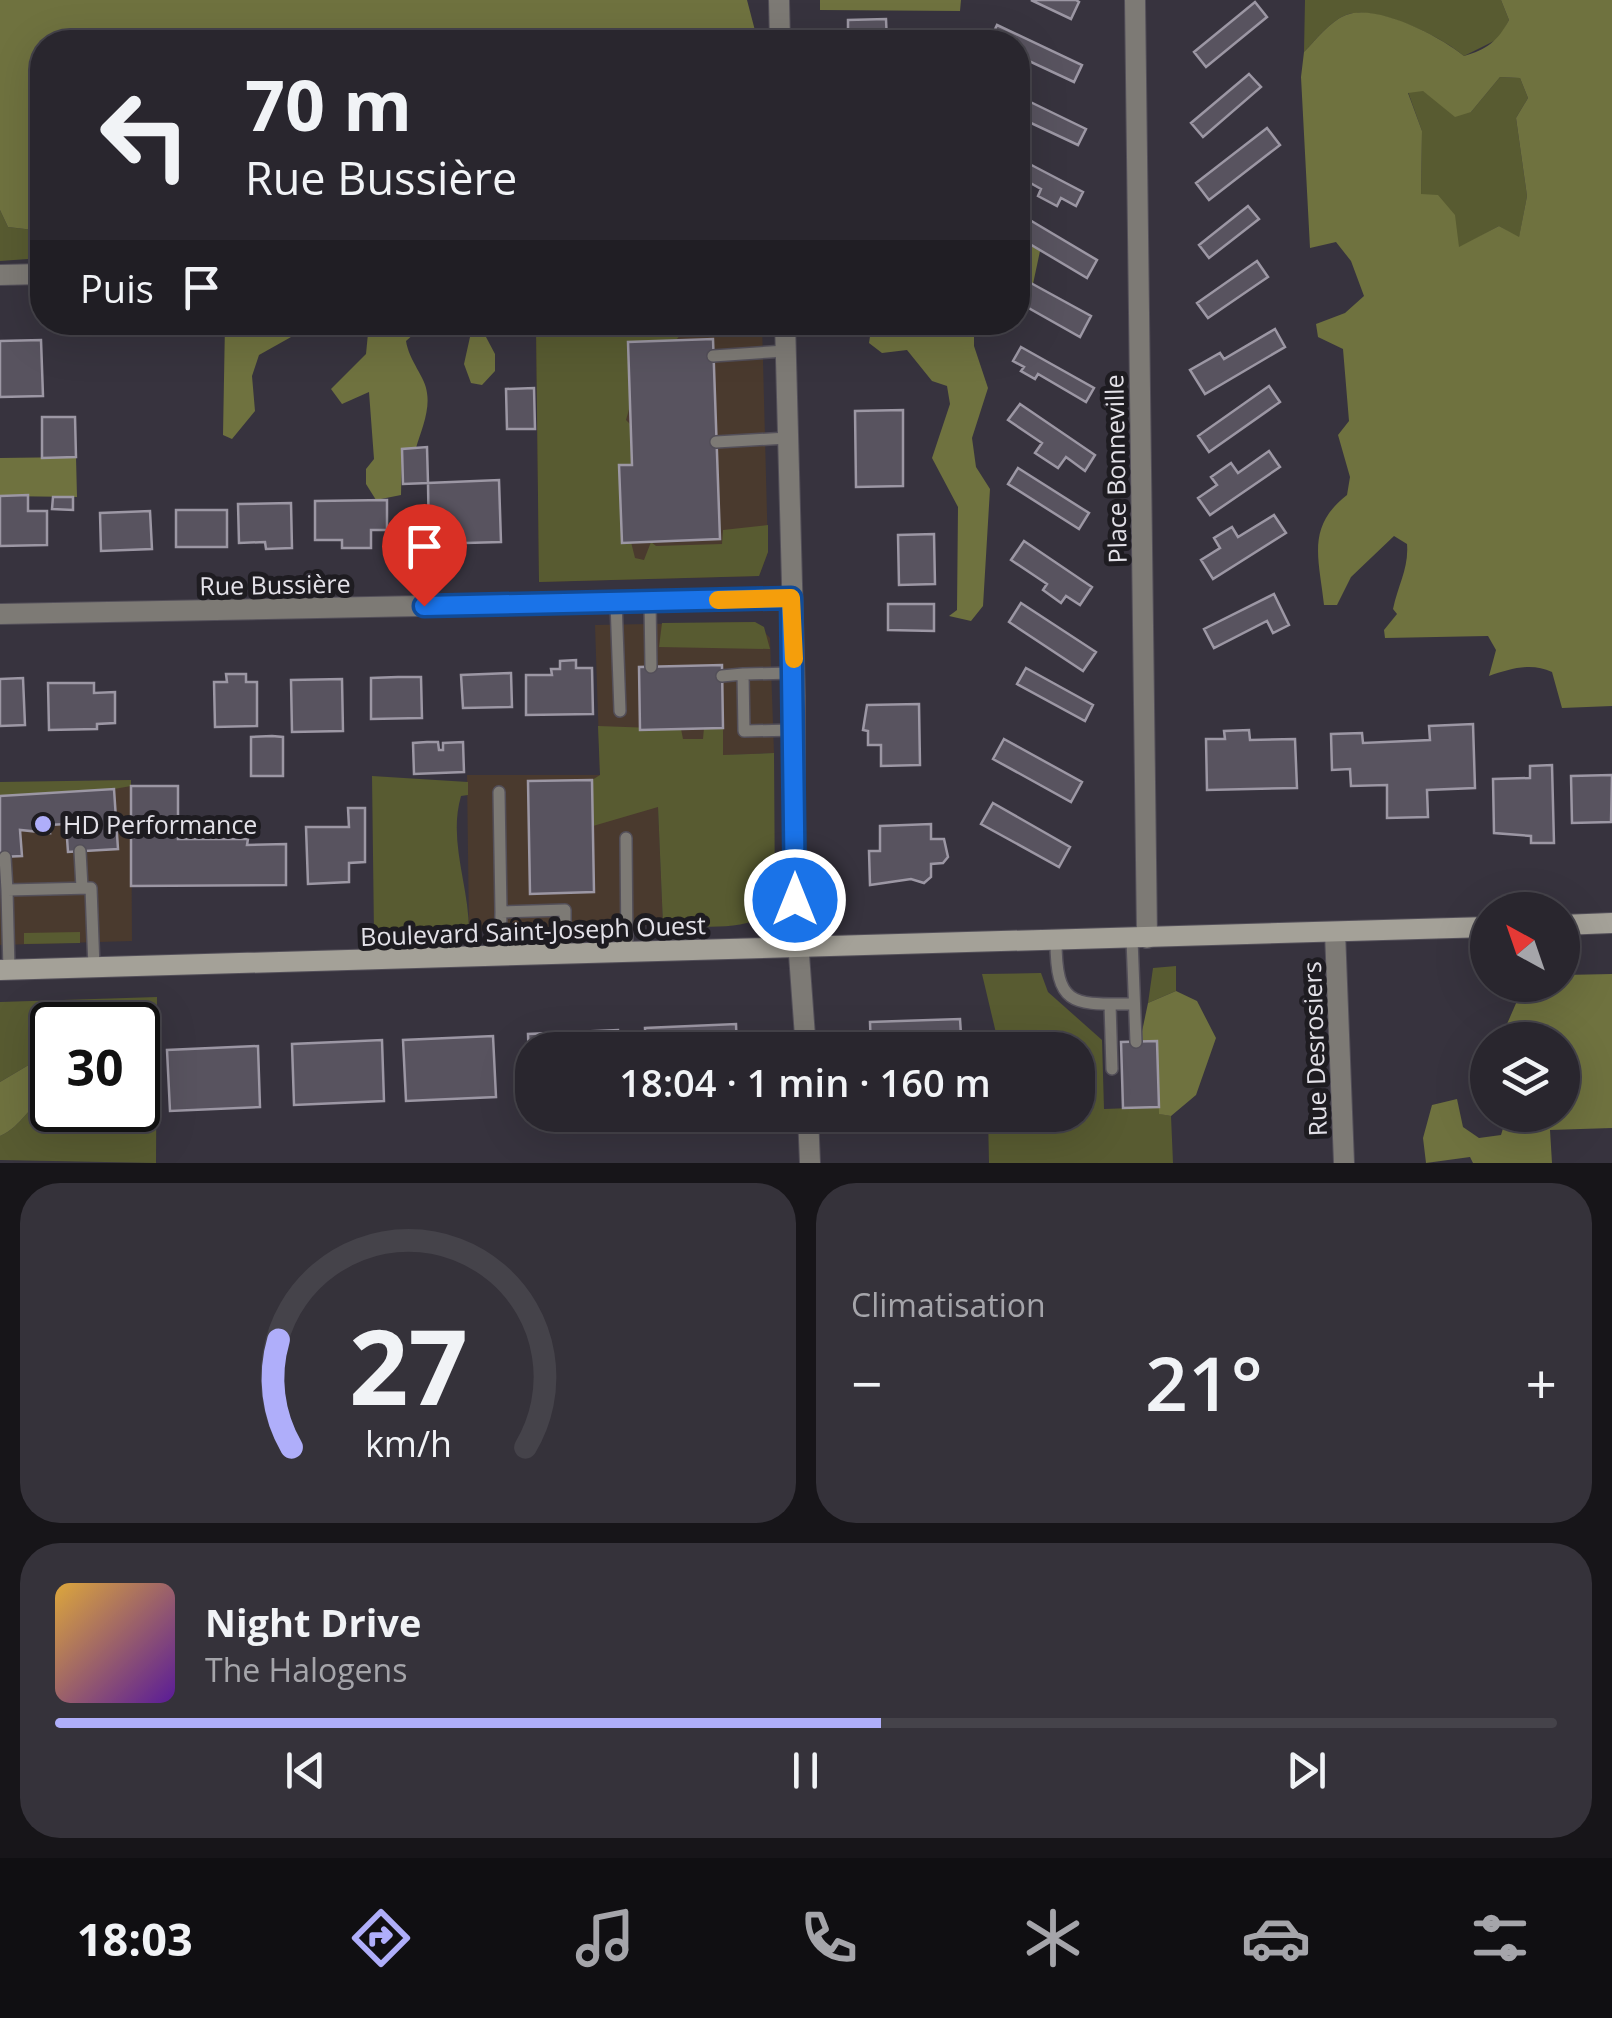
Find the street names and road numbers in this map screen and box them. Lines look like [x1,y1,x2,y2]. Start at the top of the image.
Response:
street label: Place Bonneville [1096,374,1134,564]
street label: Rue Bussière [199,566,351,602]
street label: Boulevard Saint-Joseph Ouest [360,907,707,953]
street label: Rue Desrosiers [1294,961,1334,1137]

